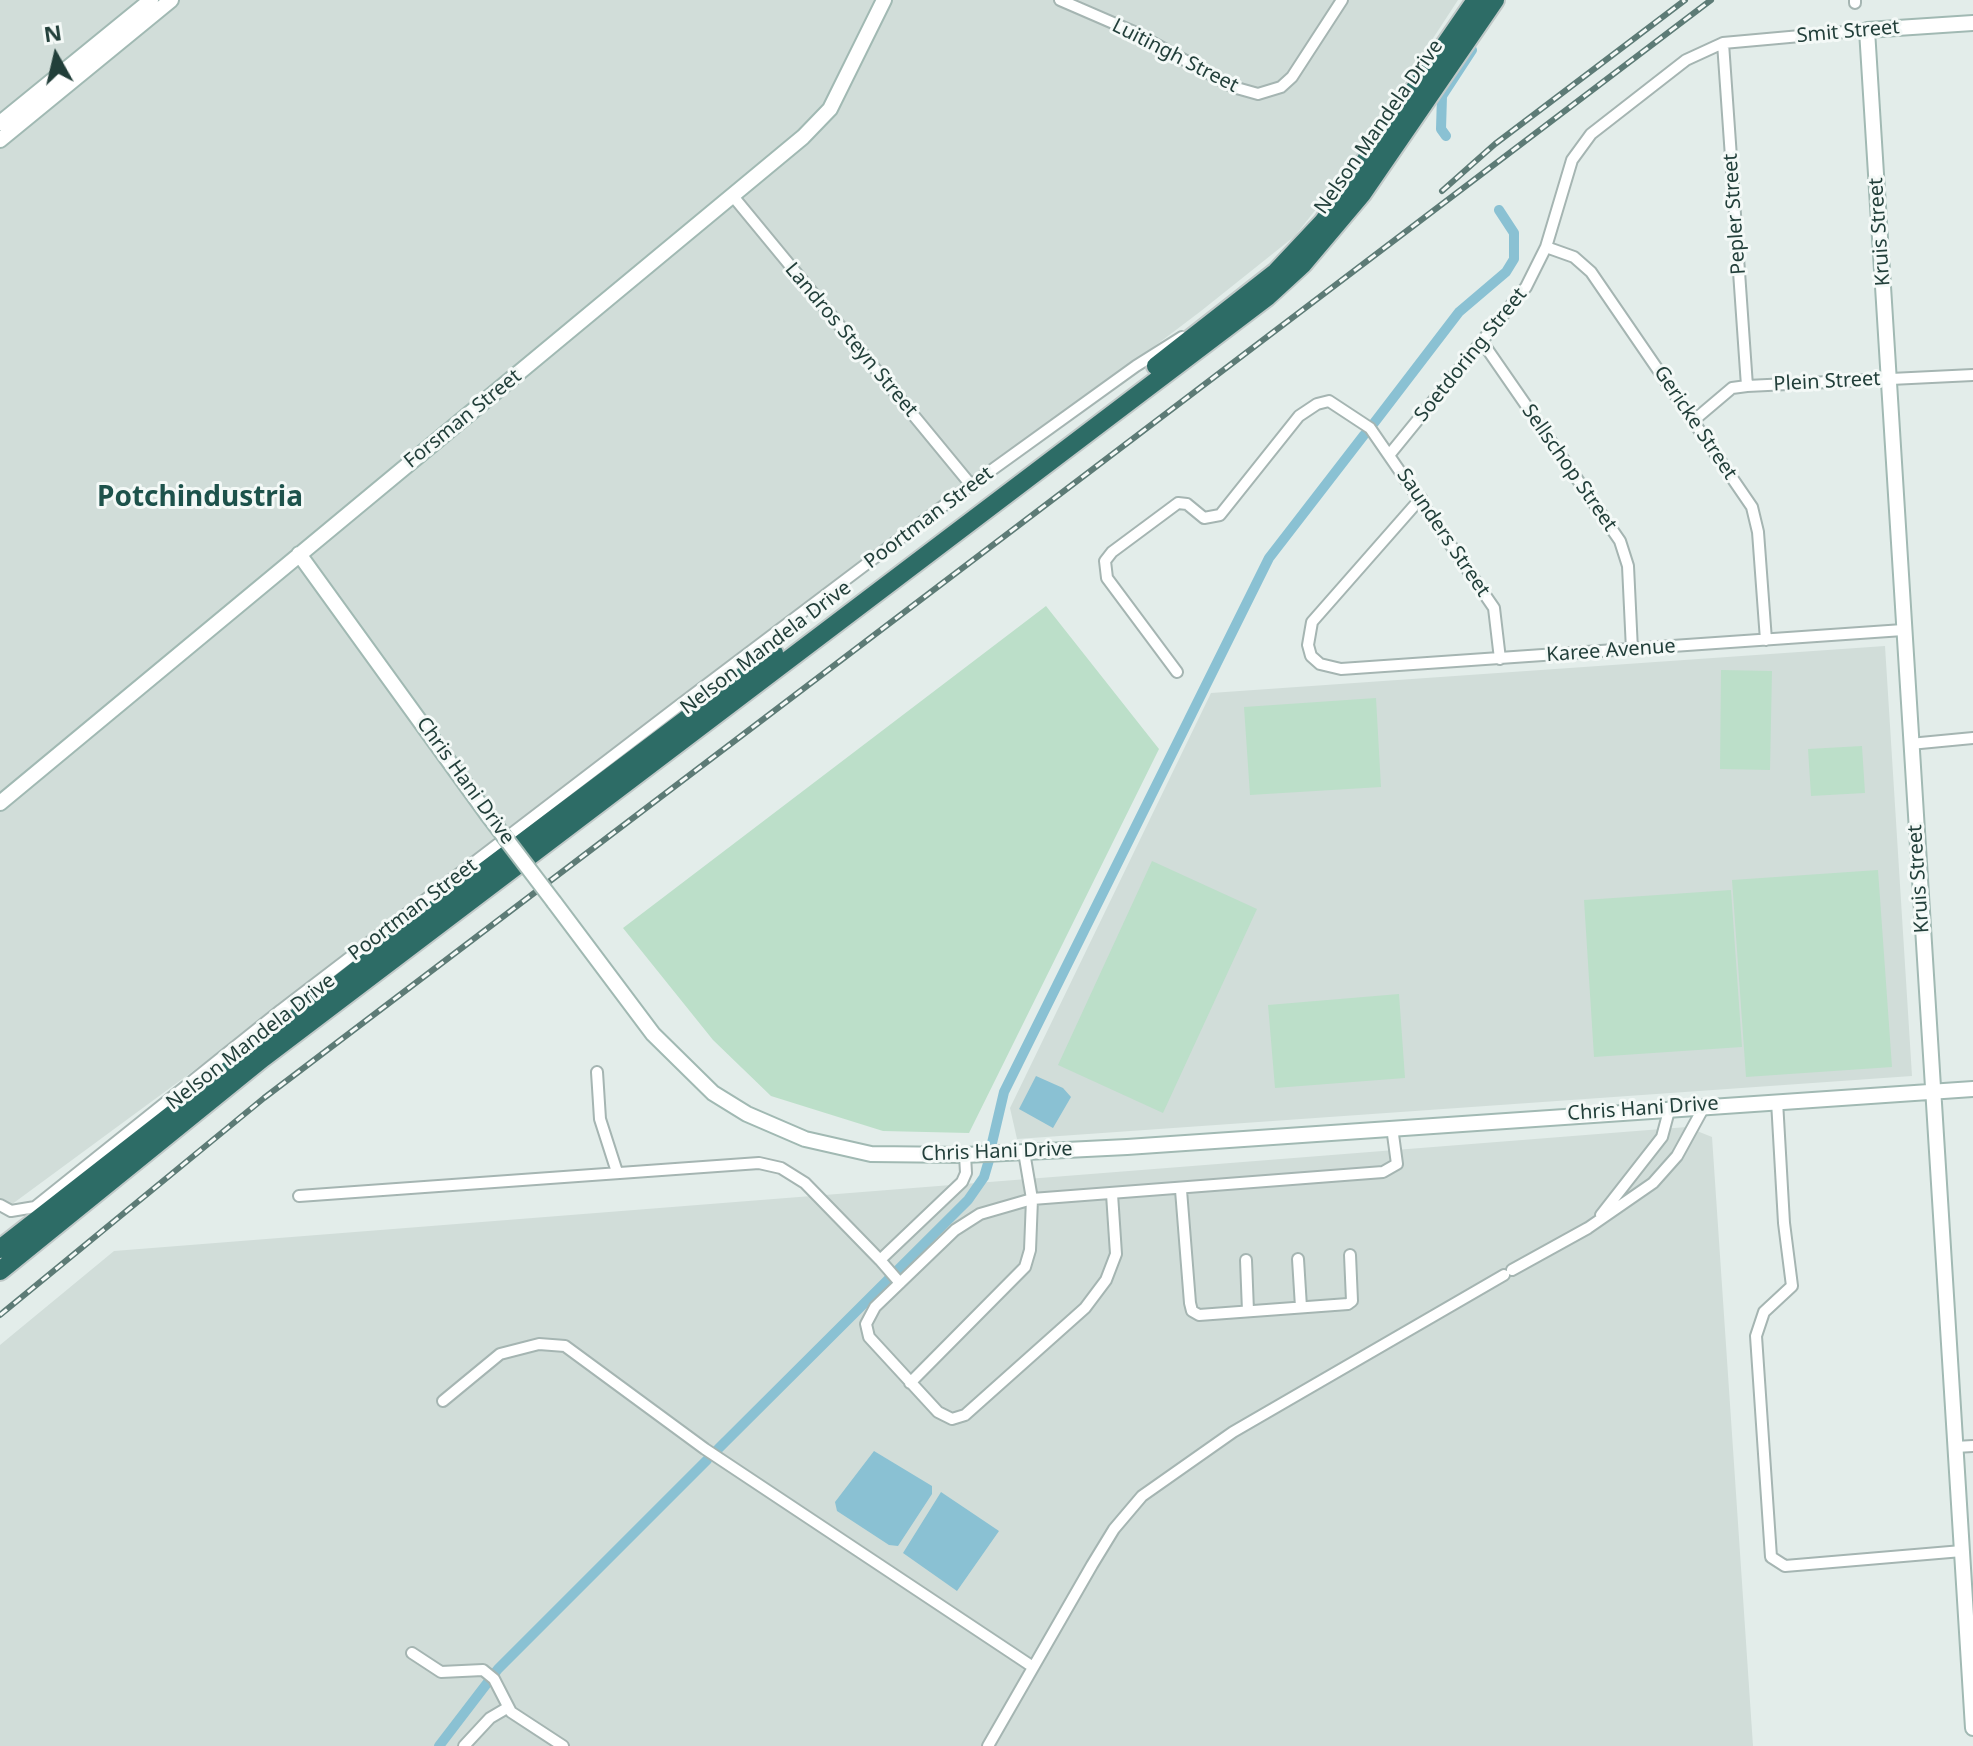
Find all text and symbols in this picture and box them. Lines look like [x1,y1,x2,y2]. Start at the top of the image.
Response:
street label: Luitingh Street [1108,14,1242,98]
north arrow [16,16,96,96]
text: N [42,16,64,48]
street label: Smit Street [1796,16,1900,48]
street label: Nelson Mandela Drive [1310,35,1448,219]
street label: Pepler Street [1719,153,1751,275]
street label: Kruis Street [1864,177,1896,287]
street label: Landros Steyn Street [780,258,922,422]
street label: Soetdoring Street [1410,283,1532,427]
street label: Gericke Street [1648,362,1742,484]
street label: Forsman Street [400,364,526,474]
street label: Plein Street [1773,367,1881,397]
street label: Sellschop Street [1516,400,1622,536]
street label: Poortman Street [860,462,998,574]
street label: Saunders Street [1391,464,1495,602]
district label: Potchindustria [97,481,303,515]
street label: Nelson Mandela Drive [676,576,856,720]
street label: Karee Avenue [1546,635,1676,667]
street label: Chris Hani Drive [411,713,519,849]
street label: Kruis Street [1903,824,1935,934]
street label: Poortman Street [344,854,482,966]
street label: Nelson Mandela Drive [162,969,340,1115]
street label: Chris Hani Drive [1567,1092,1719,1126]
street label: Chris Hani Drive [921,1137,1073,1167]

